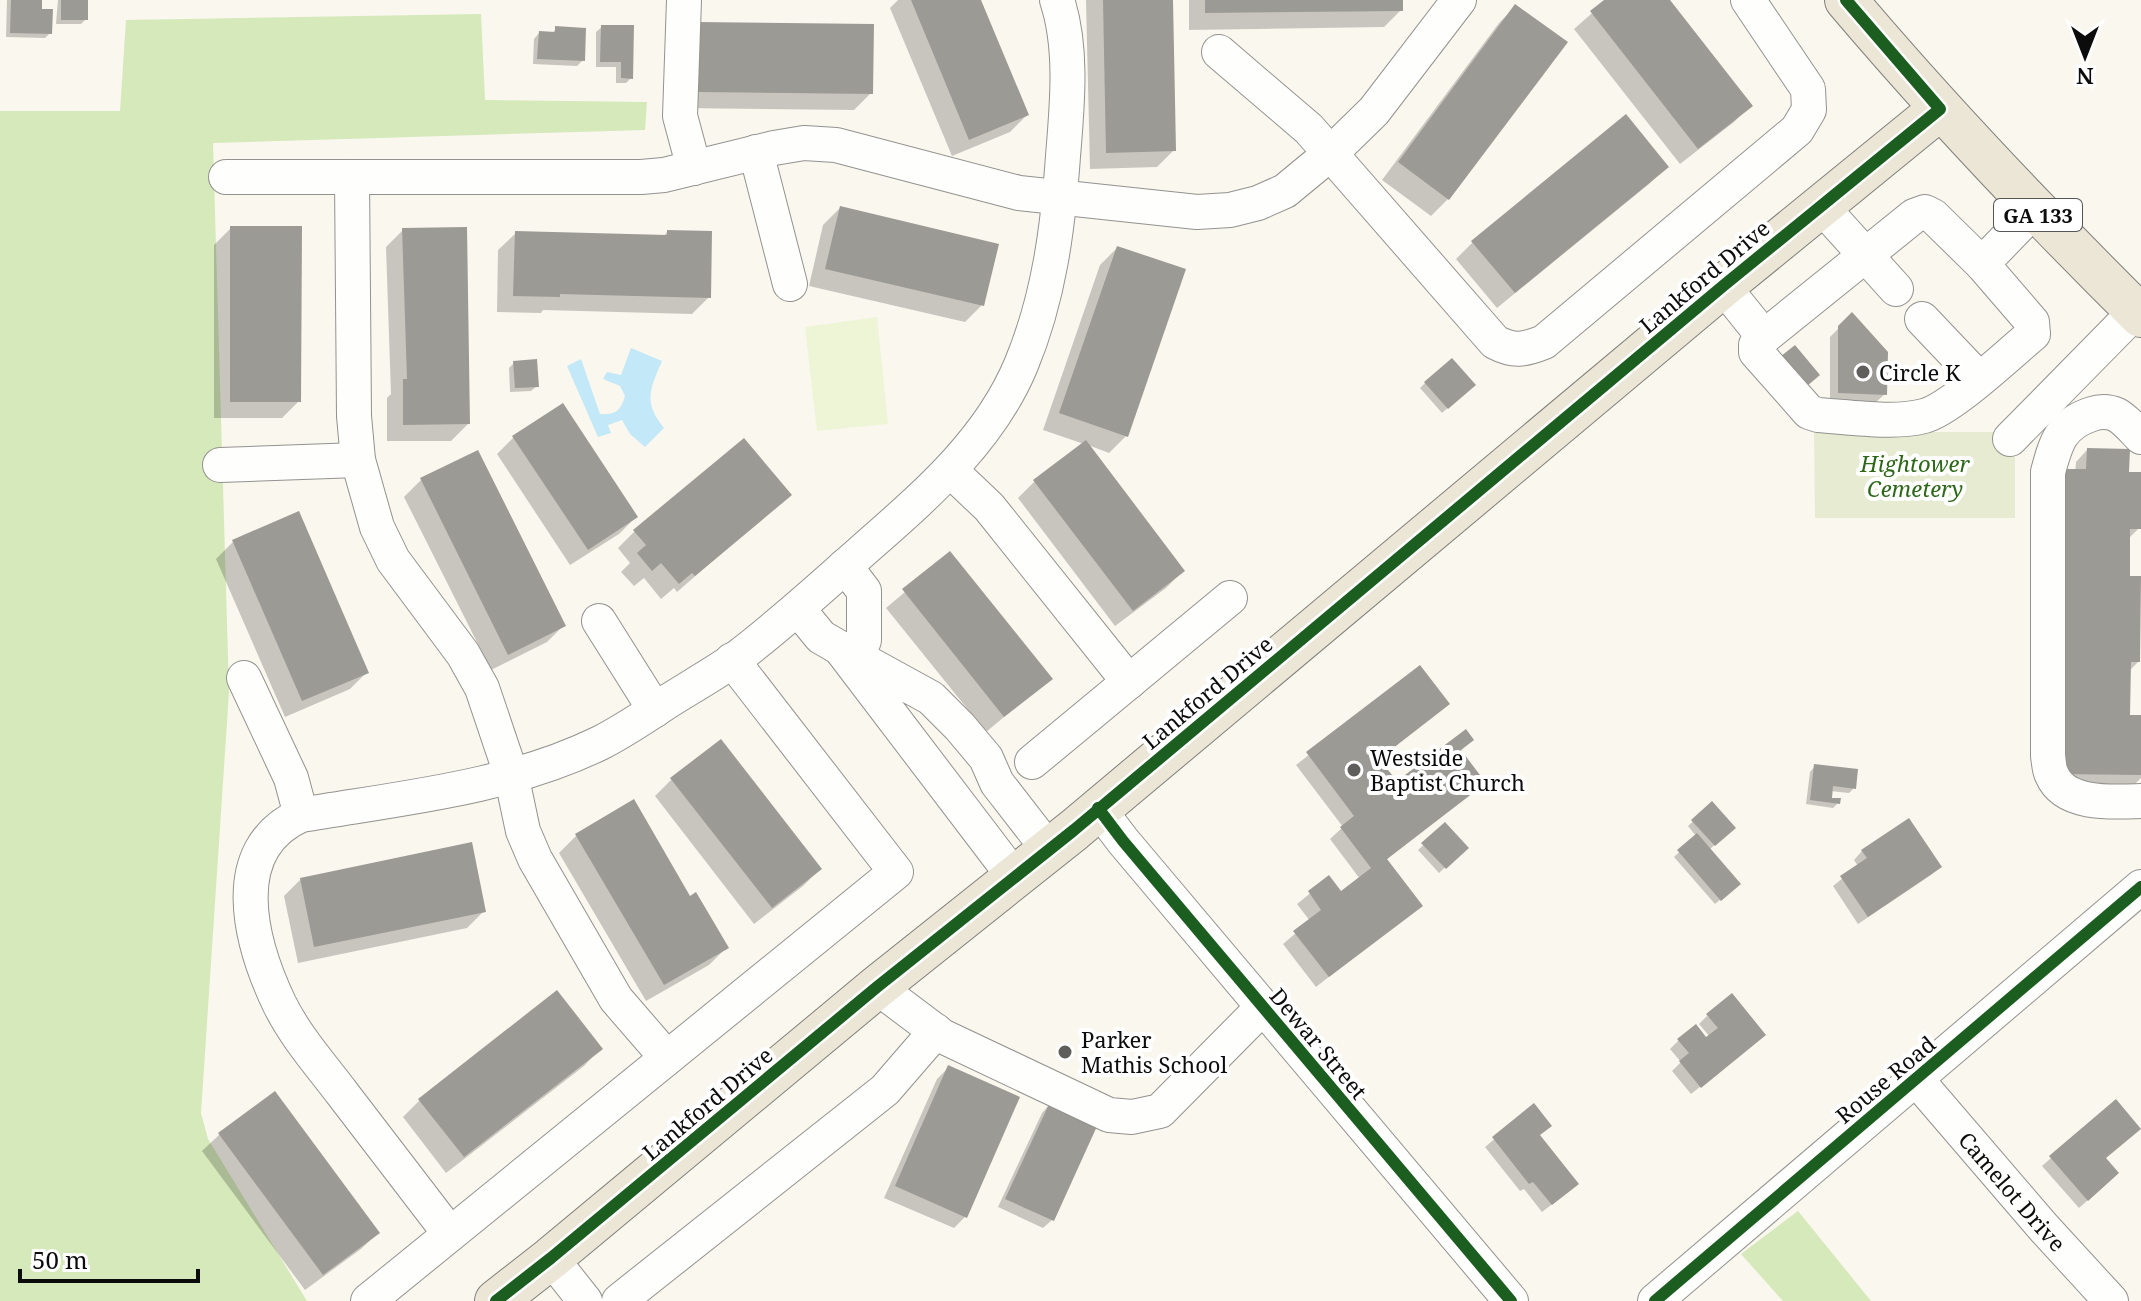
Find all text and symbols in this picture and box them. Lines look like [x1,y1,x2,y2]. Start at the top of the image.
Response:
north arrow [2045,16,2125,96]
text: N [2076,62,2094,92]
road number: GA 133 [1994,199,2082,231]
street label: Lankford Drive [1633,213,1775,339]
place label: Circle K [1879,357,1961,387]
marker: Circle K [1854,363,1872,381]
park label: Hightower Cemetery [1859,448,1970,503]
street label: Lankford Drive [1136,629,1278,755]
place label: Westside Baptist Church [1370,742,1525,797]
marker: Westside Baptist Church [1345,761,1363,779]
street label: Dewar Street [1264,981,1375,1105]
place label: Parker Mathis School [1081,1024,1228,1079]
street label: Rouse Road [1829,1028,1942,1130]
street label: Lankford Drive [636,1040,778,1166]
marker: Parker Mathis School [1056,1043,1074,1061]
street label: Camelot Drive [1952,1125,2073,1258]
scale bar [20,1233,198,1283]
text: 50 m [32,1243,88,1276]

